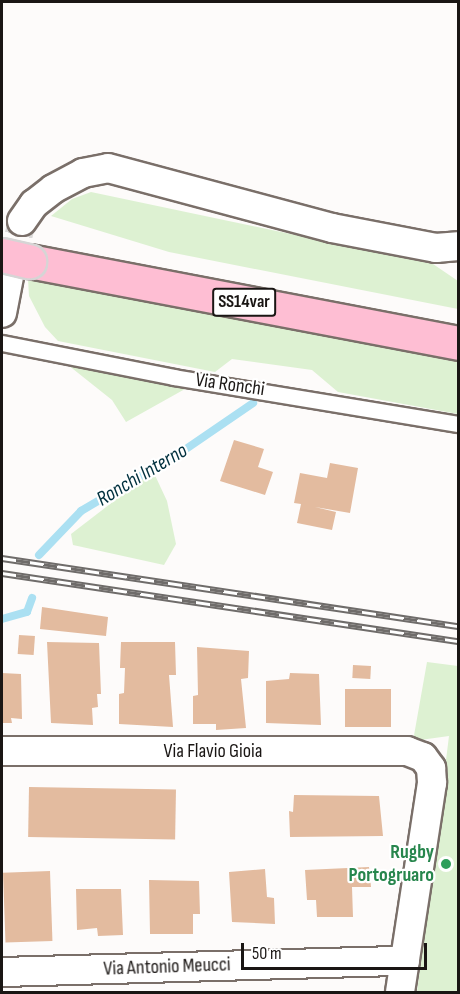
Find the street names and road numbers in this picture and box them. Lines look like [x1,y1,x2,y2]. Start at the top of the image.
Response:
road number: SS14var [211,287,277,317]
street label: Via Ronchi [194,368,266,402]
street label: Via Flavio Gioia [164,739,262,763]
street label: Via Antonio Meucci [103,953,231,981]

